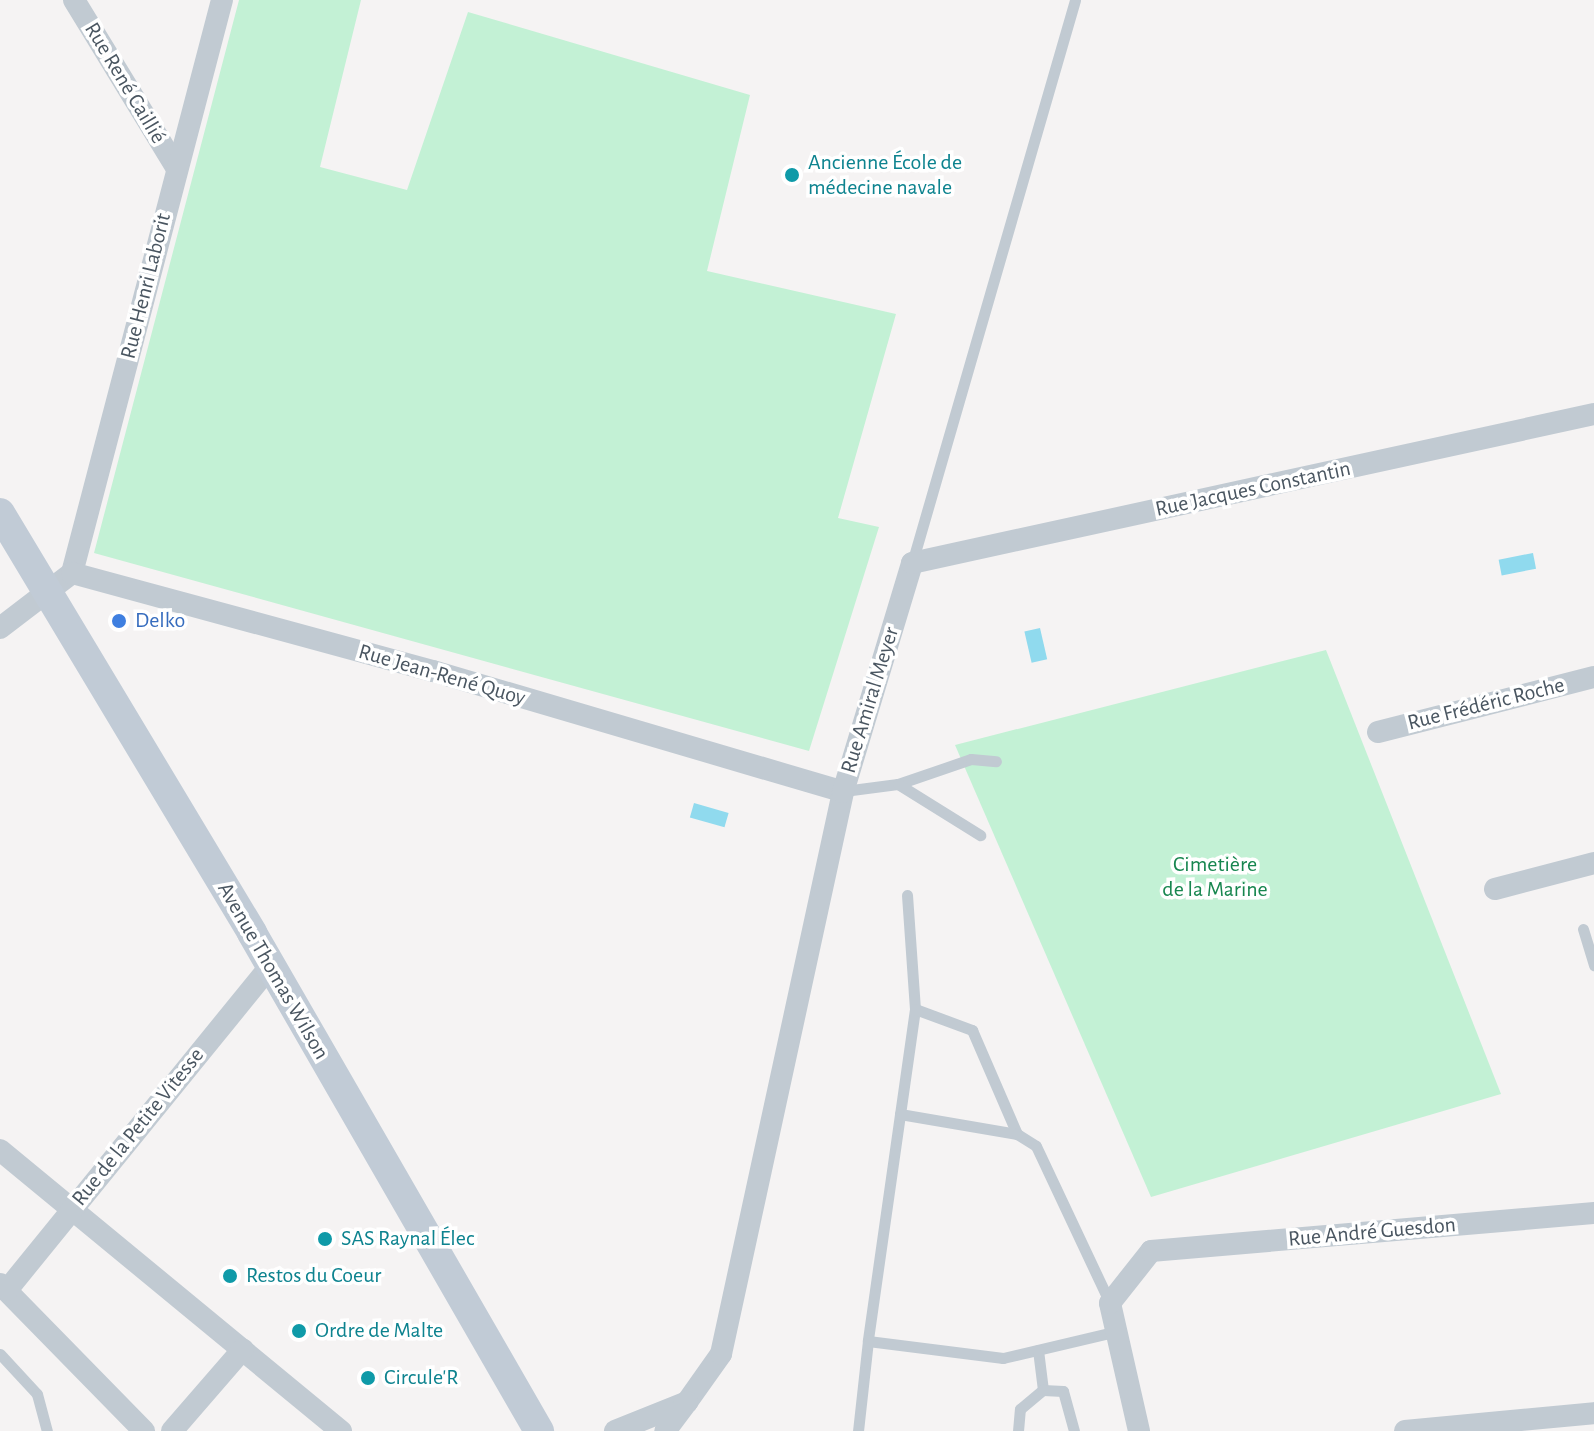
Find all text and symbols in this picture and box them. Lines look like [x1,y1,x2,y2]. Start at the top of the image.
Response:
street label: Rue René Caillié [78,18,172,148]
place label: Ancienne École de médecine navale [808,149,962,200]
marker: Ancienne École de médecine navale [783,166,801,184]
street label: Rue Henri Laborit [115,210,177,362]
street label: Rue Jacques Constantin [1153,455,1353,523]
place label: Delko [135,608,185,634]
marker: Delko [110,612,128,630]
street label: Rue Amiral Meyer [835,624,905,776]
street label: Rue Jean-René Quoy [355,639,529,711]
street label: Rue Frédéric Roche [1405,672,1567,736]
park label: Cimetière de la Marine [1162,851,1268,902]
street label: Avenue Thomas Wilson [211,878,335,1064]
street label: Rue de la Petite Vitesse [66,1043,210,1211]
street label: Rue André Guesdon [1287,1212,1457,1252]
place label: SAS Raynal Élec [341,1226,474,1252]
marker: SAS Raynal Élec [316,1230,334,1248]
place label: Restos du Coeur [246,1263,381,1289]
marker: Restos du Coeur [221,1267,239,1285]
place label: Ordre de Malte [315,1318,443,1344]
marker: Ordre de Malte [290,1322,308,1340]
place label: Circule'R [384,1365,458,1391]
marker: Circule'R [359,1369,377,1387]

